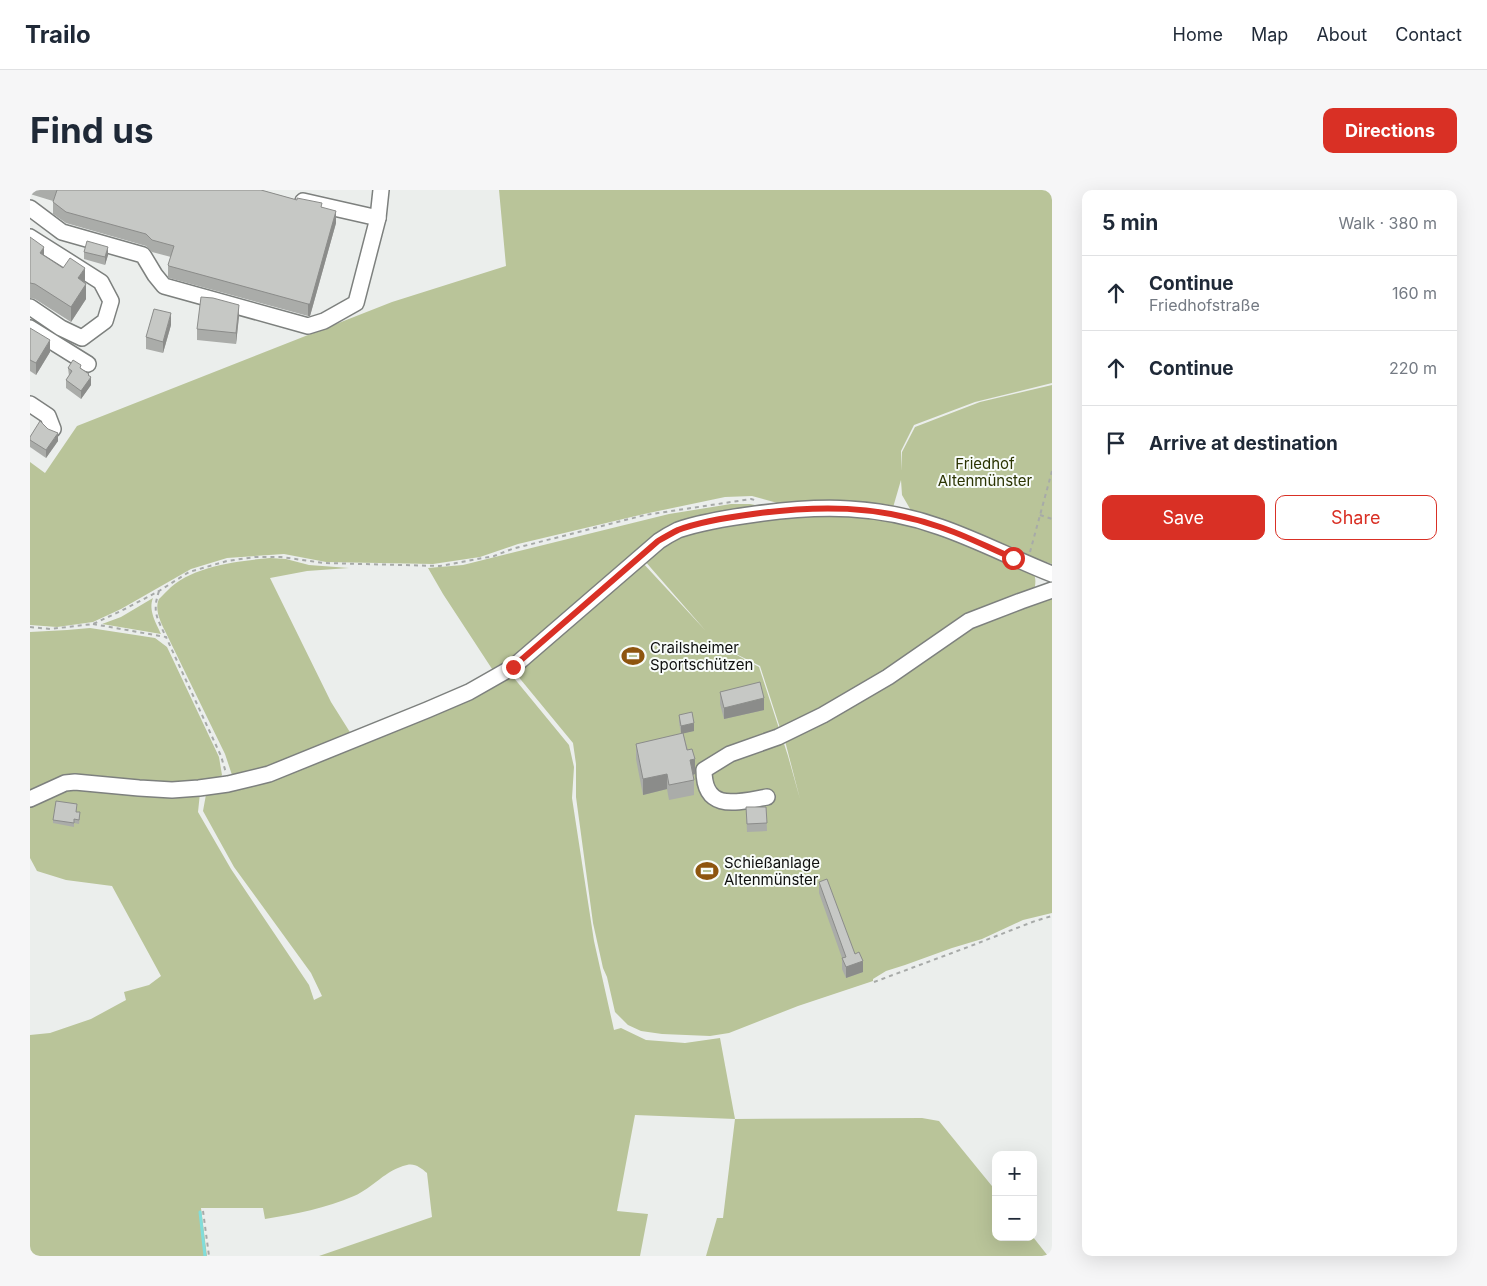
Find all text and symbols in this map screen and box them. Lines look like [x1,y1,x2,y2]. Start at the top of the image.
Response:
text: Trailo [25,20,91,49]
text: Home [1173,24,1223,45]
text: Map [1251,24,1288,45]
text: About [1316,24,1367,45]
text: Contact [1395,24,1462,45]
button: Directions [1323,108,1457,153]
text: Find us [30,109,154,151]
text: 5 min [1102,210,1158,235]
text: Walk · 380 m [1338,213,1437,233]
text: Continue [1149,272,1234,295]
icon: ahead [1102,279,1130,307]
text: 160 m [1392,283,1437,303]
text: Friedhofstraße [1149,295,1260,315]
icon: ahead [1102,354,1130,382]
text: Continue [1149,357,1234,380]
text: 220 m [1389,358,1437,378]
icon: arrive [1102,429,1130,457]
text: Arrive at destination [1149,432,1338,455]
park label: Friedhof Altenmünster [938,454,1033,490]
button: Save [1102,495,1265,540]
button: Share [1275,495,1437,540]
route start [1002,547,1025,570]
place label: Crailsheimer Sportschützen [650,638,753,674]
sports icon: Crailsheimer Sportschützen [620,643,646,669]
route end [502,656,525,679]
place label: Schießanlage Altenmünster [724,853,820,889]
sports icon: Schießanlage Altenmünster [694,858,720,884]
map controls [992,1151,1037,1241]
button: + [992,1151,1037,1196]
button: − [992,1196,1037,1241]

